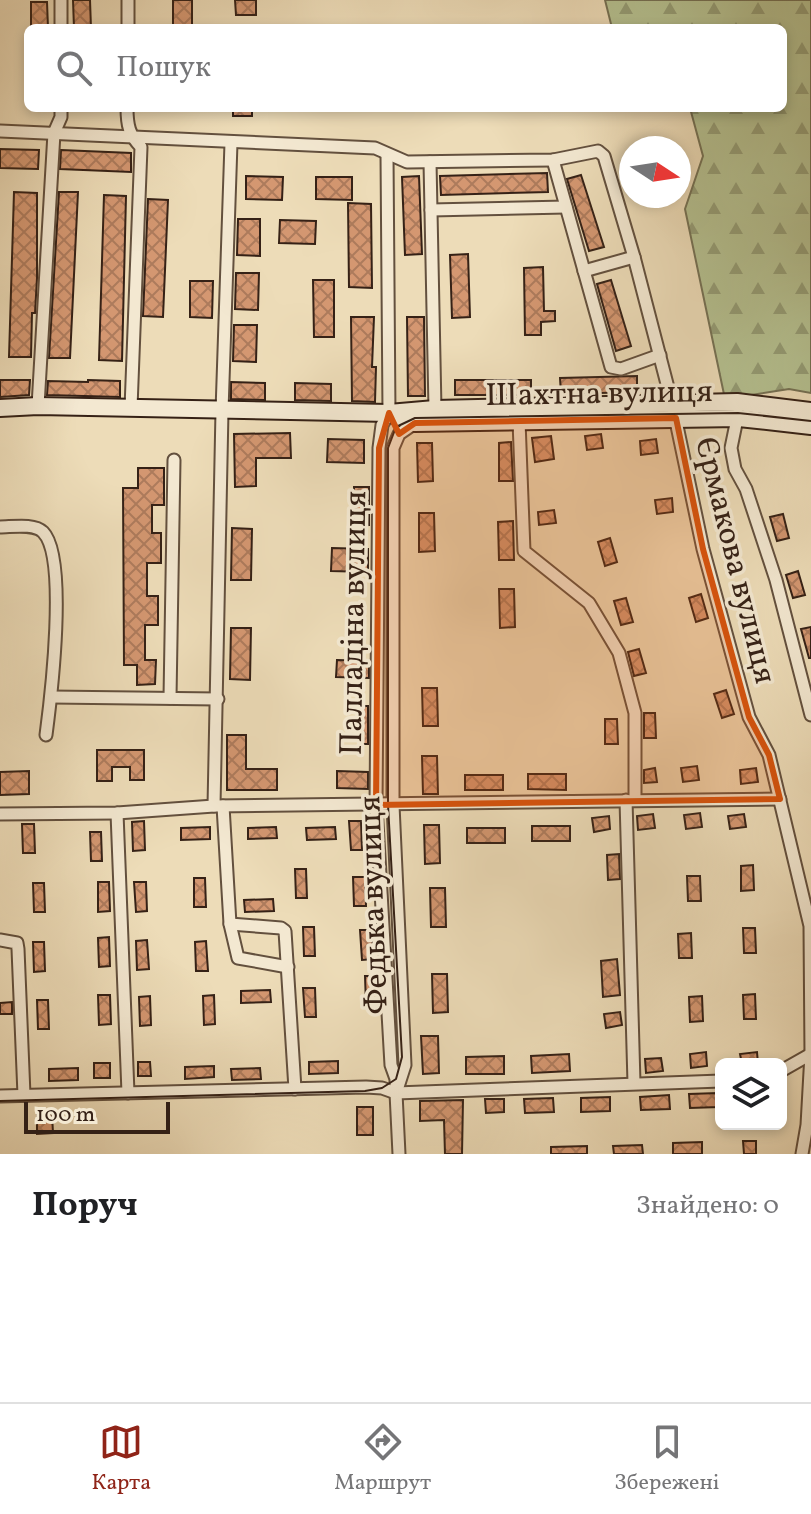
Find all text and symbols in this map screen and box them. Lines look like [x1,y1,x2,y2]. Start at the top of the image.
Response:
search box [24,24,787,112]
icon: search [52,46,96,90]
text: Пошук [116,47,211,89]
north arrow [619,136,691,208]
street label: Шахтна вулиця [485,371,713,419]
street label: Єрмакова вулиця [682,433,786,689]
street label: Палладіна вулиця [331,490,379,756]
street label: Федька вулиця [349,795,401,1015]
map controls [715,1058,787,1130]
button: layers [715,1058,787,1130]
scale bar [24,1098,170,1134]
text: 100 m [36,1100,95,1131]
text: Поруч [32,1183,138,1230]
text: Знайдено: 0 [636,1188,779,1224]
tab: Карта [91,1420,151,1499]
tab: Маршрут [334,1420,431,1499]
tab: Збережені [614,1420,719,1499]

